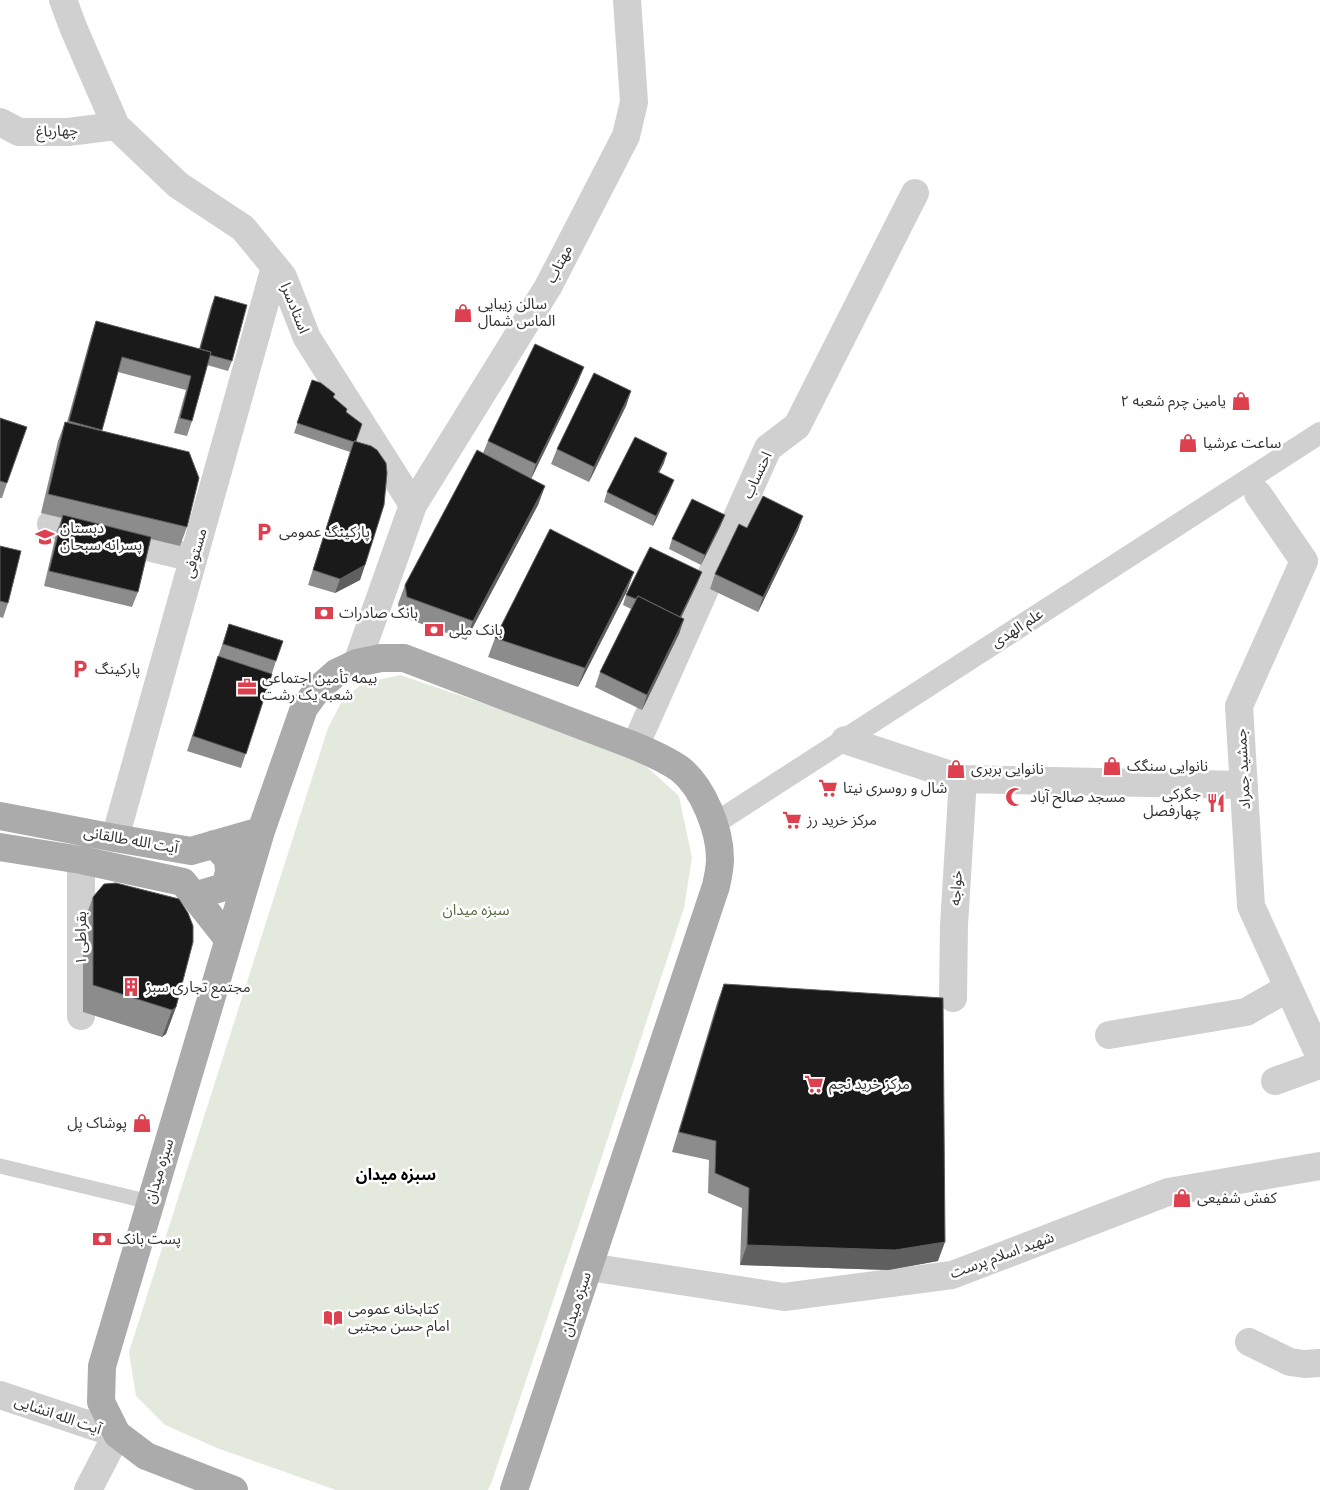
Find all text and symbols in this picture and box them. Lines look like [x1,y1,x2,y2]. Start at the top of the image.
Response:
street label: چهارباغ [36,121,78,144]
street label: مهتاب [542,242,576,286]
street label: استادسرا [277,280,313,336]
place label: سالن زیبایی الماس شمال [478,295,555,330]
shop icon: سالن زیبایی الماس شمال [452,302,474,324]
shop icon: یامین چرم شعبه ۲ [1230,390,1252,412]
place label: یامین چرم شعبه ۲ [1121,392,1226,412]
shop icon: ساعت عرشیا [1177,432,1199,454]
place label: ساعت عرشیا [1203,434,1281,452]
street label: احتساب [738,449,776,501]
place label: دبستان پسرانه سبحان [60,519,142,555]
parking icon: پارکینگ عمومی [253,521,275,543]
place label: پارکینگ عمومی [279,523,370,542]
school or university icon: دبستان پسرانه سبحان [34,526,56,548]
street label: مستوفی [179,526,211,580]
bank icon: بانک صادرات [313,602,335,624]
place label: بانک صادرات [339,604,418,622]
street label: علم الهدی [988,604,1048,653]
bank icon: بانک ملی [423,619,445,641]
place label: بانک ملی [449,621,503,639]
parking icon: پارکینگ [69,658,91,680]
place label: پارکینگ [95,660,140,679]
place label: بیمه تأمین اجتماعی شعبه یک رشت [262,669,377,704]
office icon: بیمه تأمین اجتماعی شعبه یک رشت [236,676,258,698]
street label: جمشید جمراد [1232,728,1254,810]
shop icon: نانوایی سنگک [1101,755,1123,777]
place label: نانوایی سنگک [1127,757,1208,775]
shop icon: نانوایی بربری [945,758,967,780]
place label: نانوایی بربری [971,760,1044,778]
supermarket icon: شال و روسری نیتا [817,777,839,799]
place label: شال و روسری نیتا [843,779,948,797]
place label: جگرکی چهارفصل [1143,785,1201,821]
mosque icon: مسجد صالح آباد [1004,786,1026,808]
place label: مسجد صالح آباد [1030,788,1126,809]
restaurant icon: جگرکی چهارفصل [1205,792,1227,814]
supermarket icon: مرکز خرید رز [781,809,803,831]
place label: مرکز خرید رز [806,811,877,829]
street label: آیت الله طالقانی [82,823,180,857]
street label: خواجه [946,870,966,906]
park label: سبزه میدان [443,901,510,919]
street label: بقراطی ۱ [72,911,90,965]
building icon: مجتمع تجاری سبز [120,976,142,998]
place label: مجتمع تجاری سبز [145,978,251,999]
supermarket icon: مرکز خرید نجم [803,1073,825,1095]
place label: مرکز خرید نجم [829,1075,910,1095]
shop icon: پوشاک پل [131,1112,153,1134]
place label: پوشاک پل [67,1114,127,1133]
street label: سبزه میدان [141,1136,177,1206]
district label: سبزه میدان [356,1165,436,1184]
shop icon: کفش شفیعی [1171,1187,1193,1209]
place label: کفش شفیعی [1197,1189,1277,1207]
bank icon: پست بانک [91,1228,113,1250]
street label: شهید اسلام پرست [948,1228,1057,1284]
place label: پست بانک [117,1230,181,1249]
street label: سبزه میدان [557,1269,595,1339]
place label: کتابخانه عمومی امام حسن مجتبی [348,1300,450,1337]
library icon: کتابخانه عمومی امام حسن مجتبی [322,1307,344,1329]
street label: آیت الله انشایی [12,1392,104,1438]

